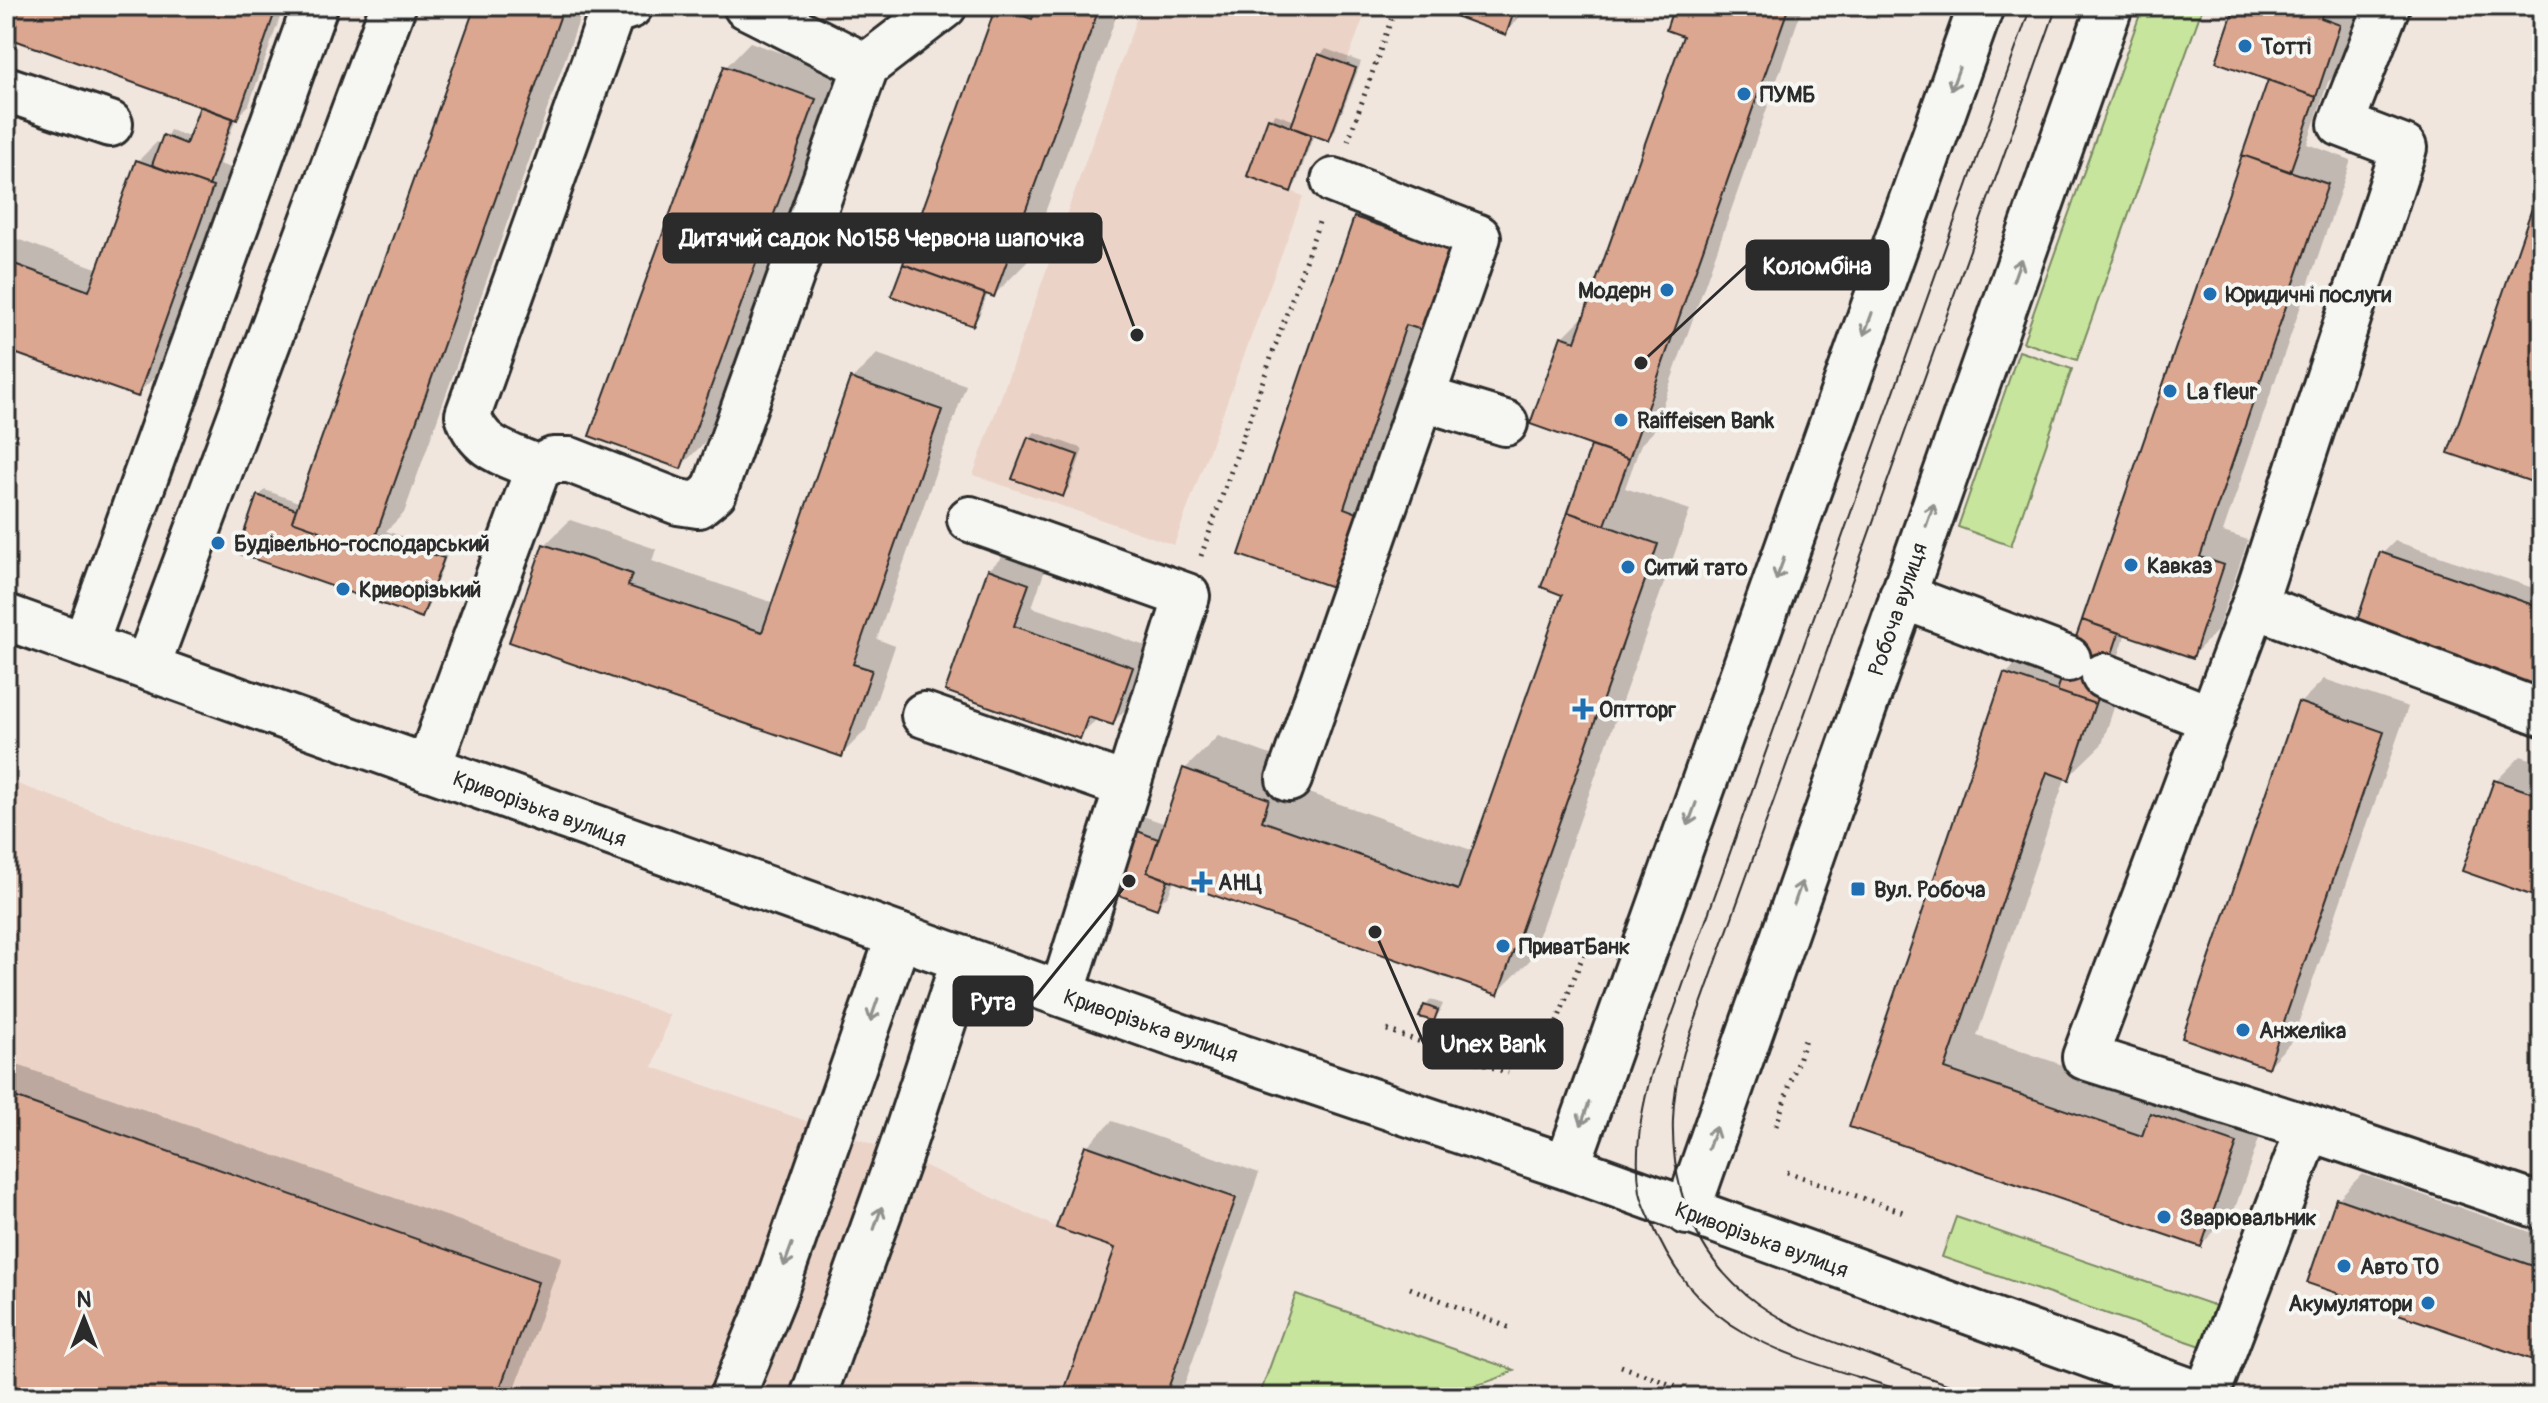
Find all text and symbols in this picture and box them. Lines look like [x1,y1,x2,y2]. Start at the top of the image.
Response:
place label: Тотті [2260,33,2311,61]
marker: Тотті [2236,37,2254,55]
one-way arrow [1947,67,1961,91]
place label: ПУМБ [1760,81,1815,109]
marker: ПУМБ [1735,85,1753,103]
callout: Дитячий садок №158 Червона шапочка [664,214,1101,262]
text: Дитячий садок №158 Червона шапочка [678,224,1084,253]
callout: Коломбіна [1747,241,1888,289]
text: Коломбіна [1762,252,1872,281]
one-way arrow [2011,258,2025,283]
place label: Модерн [1578,277,1651,305]
marker: Модерн [1658,281,1676,299]
place label: Юридичні послуги [2225,281,2392,309]
marker: Юридичні послуги [2201,285,2219,303]
one-way arrow [1859,311,1874,336]
place label: La fleur [2186,378,2258,406]
marker: La fleur [2161,382,2179,400]
place label: Raiffeisen Bank [1637,407,1775,435]
marker: Raiffeisen Bank [1612,411,1630,429]
one-way arrow [1924,504,1938,528]
place label: Будівельно-господарський [234,530,490,558]
marker: Будівельно-господарський [209,534,227,552]
street label: Робоча вулиця [1862,539,1934,680]
place label: Кавказ [2147,552,2213,580]
place label: Ситий тато [1644,554,1748,582]
one-way arrow [1772,556,1786,581]
marker: Кавказ [2122,556,2140,574]
marker: Ситий тато [1619,558,1637,576]
place label: Криворізький [359,576,481,604]
marker: Криворізький [334,580,352,598]
place label: Оптторг [1599,696,1676,724]
marker: Оптторг [1574,700,1592,718]
street label: Криворізька вулиця [449,765,630,853]
one-way arrow [1684,801,1699,826]
place label: АНЦ [1218,869,1262,897]
marker: АНЦ [1193,873,1211,891]
place label: Вул. Робоча [1874,876,1986,904]
marker: Вул. Робоча [1849,880,1867,898]
one-way arrow [1792,881,1806,906]
place label: ПриватБанк [1519,933,1630,961]
marker: ПриватБанк [1494,937,1512,955]
callout: Рута [954,977,1032,1025]
street label: Криворізька вулиця [1060,983,1242,1069]
text: Рута [970,988,1016,1017]
one-way arrow [865,997,880,1022]
place label: Анжеліка [2259,1017,2346,1045]
callout: Unex Bank [1424,1020,1562,1068]
marker: Анжеліка [2234,1021,2252,1039]
text: Unex Bank [1440,1030,1547,1059]
one-way arrow [1577,1101,1591,1126]
one-way arrow [1706,1126,1721,1151]
street label: Криворізька вулиця [1671,1196,1852,1284]
place label: Зварювальник [2180,1204,2317,1232]
one-way arrow [872,1207,886,1231]
marker: Зварювальник [2155,1208,2173,1226]
one-way arrow [780,1243,794,1267]
place label: Авто ТО [2360,1253,2439,1281]
marker: Авто ТО [2335,1257,2353,1275]
north arrow [44,1279,124,1359]
text: N [77,1286,92,1314]
place label: Акумулятори [2288,1290,2412,1318]
marker: Акумулятори [2419,1294,2437,1312]

